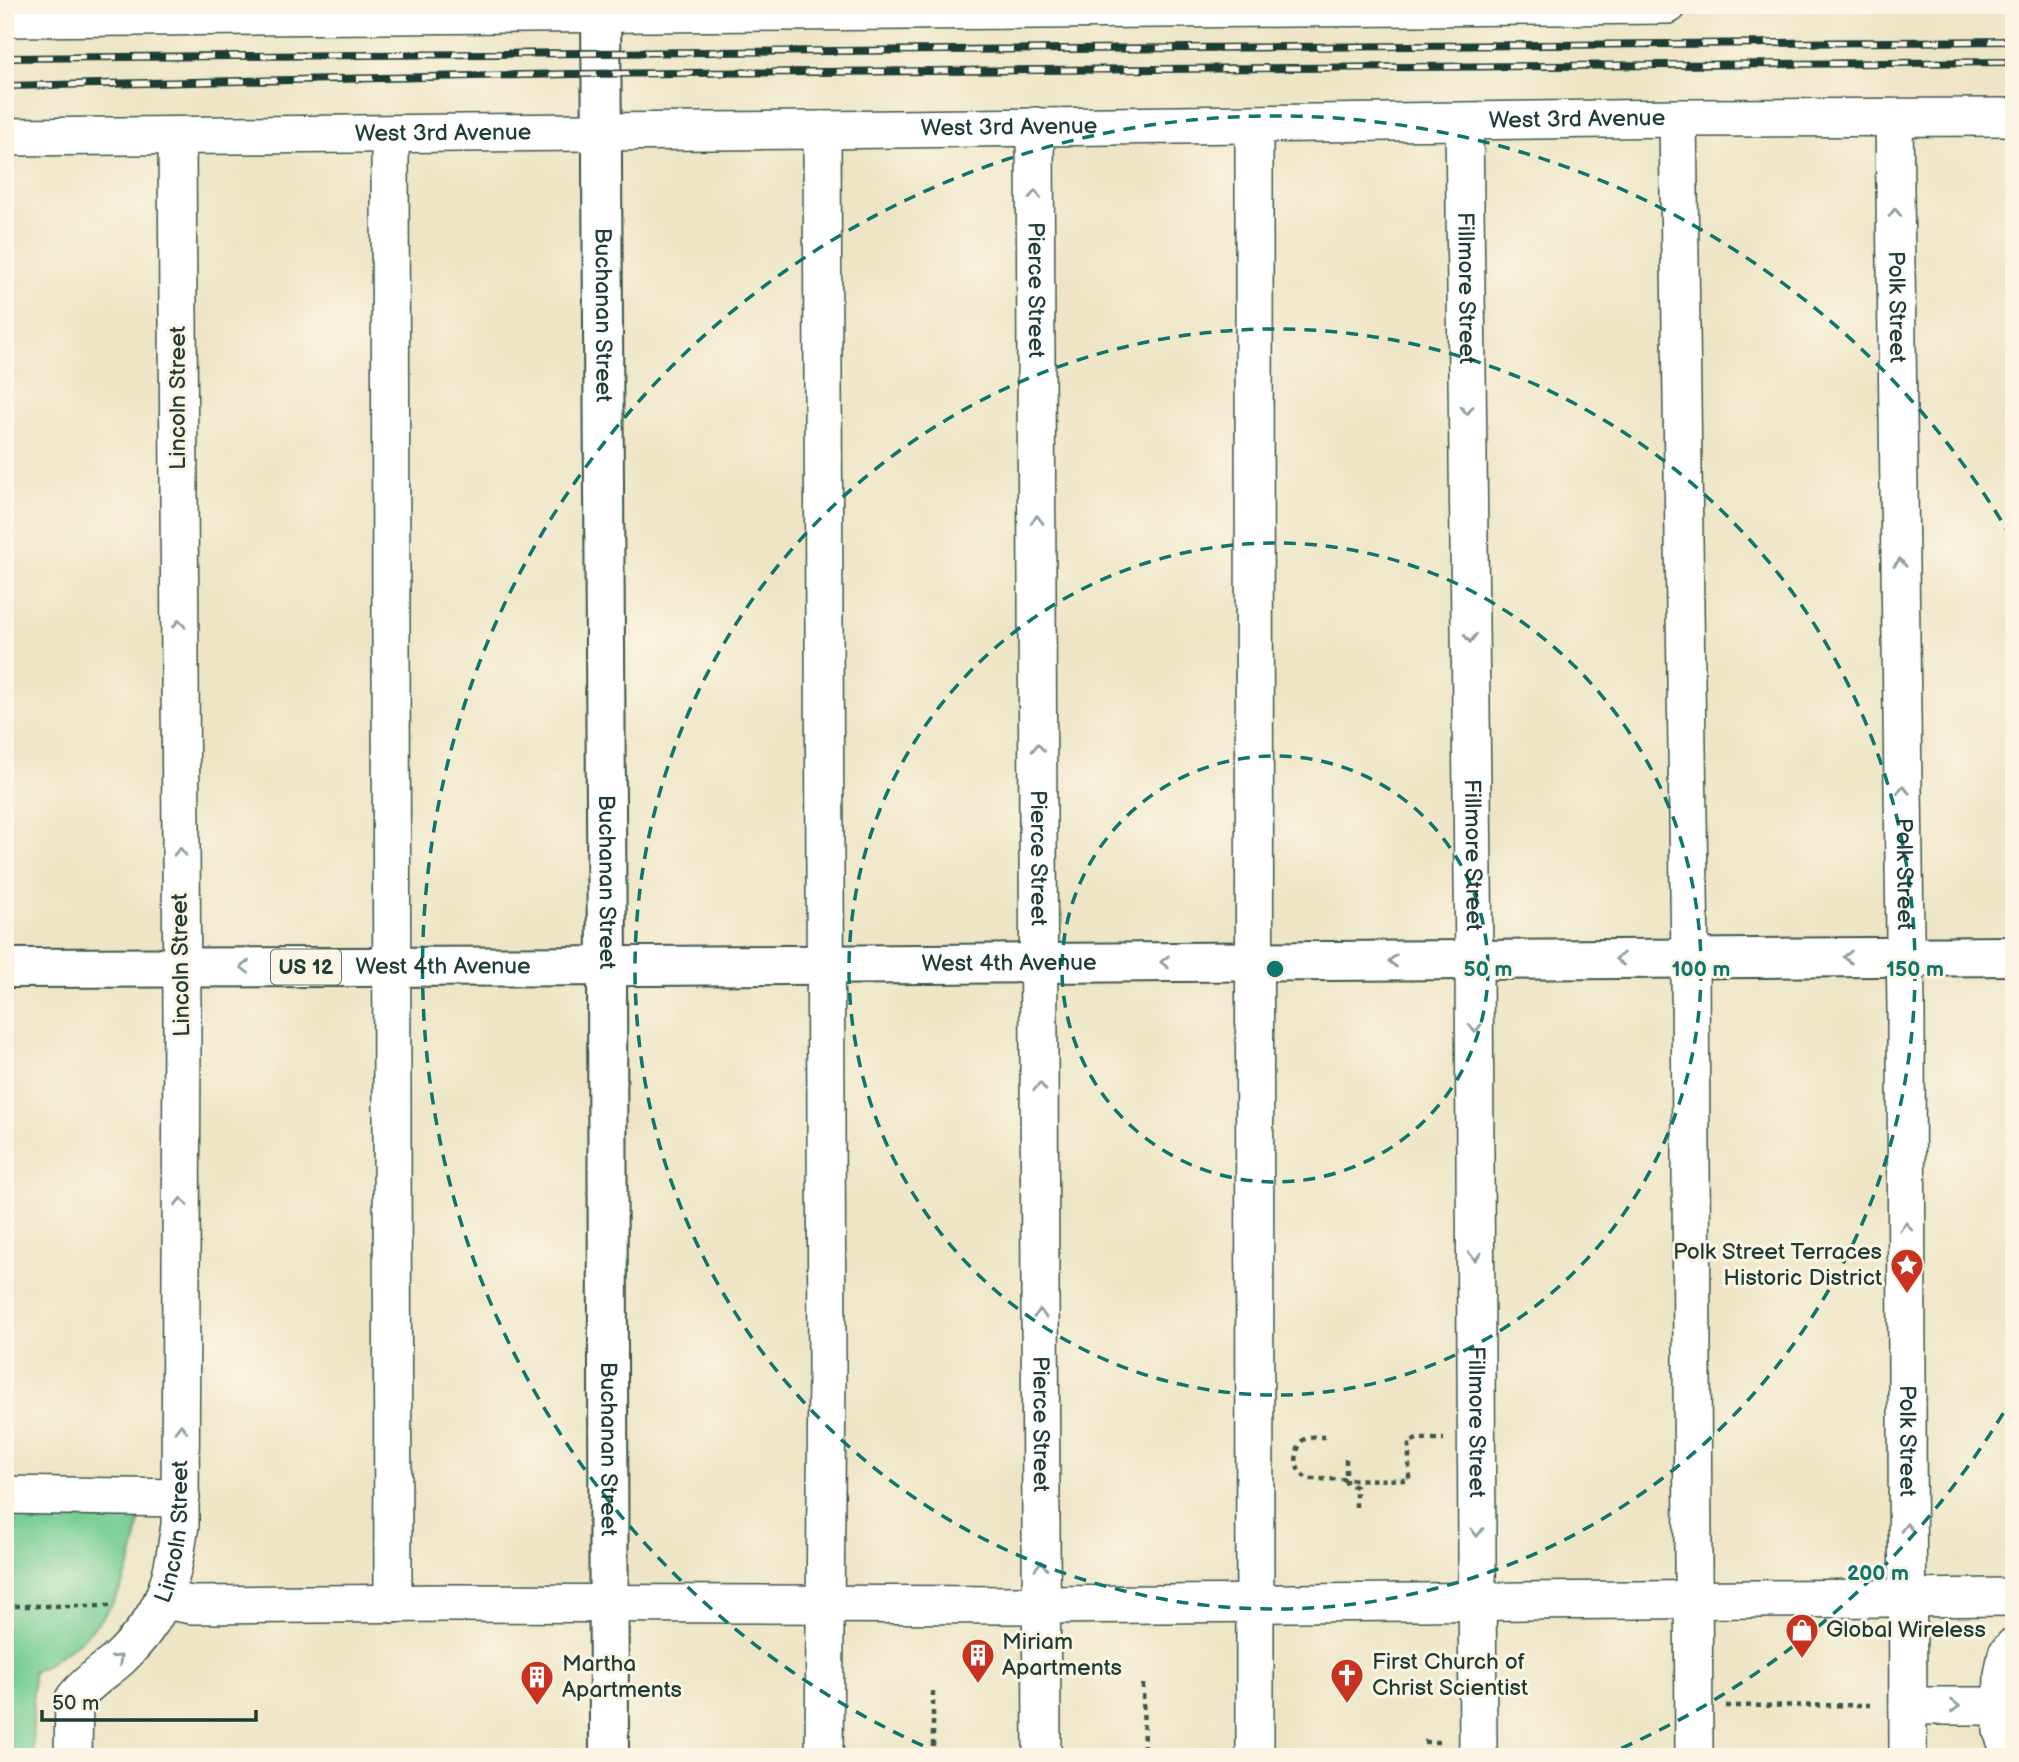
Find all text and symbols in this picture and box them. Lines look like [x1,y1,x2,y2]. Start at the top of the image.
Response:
street label: West 3rd Avenue [1488,104,1665,135]
street label: West 3rd Avenue [920,112,1097,143]
street label: West 3rd Avenue [355,118,531,148]
one-way arrow [1027,189,1043,199]
one-way arrow [1887,207,1903,218]
street label: Fillmore Street [1451,212,1481,364]
street label: Pierce Street [1021,222,1050,358]
street label: Buchanan Street [588,228,617,402]
street label: Polk Street [1882,251,1911,363]
street label: Lincoln Street [164,326,192,470]
one-way arrow [1460,405,1475,416]
one-way arrow [1029,514,1045,525]
one-way arrow [1892,557,1908,568]
one-way arrow [171,619,187,629]
one-way arrow [1462,633,1478,644]
one-way arrow [1030,742,1046,752]
street label: Fillmore Street [1458,779,1488,931]
one-way arrow [1895,785,1911,795]
street label: Pierce Street [1024,790,1052,926]
street label: Buchanan Street [592,795,621,969]
street label: Polk Street [1889,818,1919,930]
one-way arrow [172,846,188,857]
street label: Lincoln Street [166,893,196,1037]
street label: West 4th Avenue [921,949,1097,978]
one-way arrow [1842,949,1852,965]
road number: US 12 [271,950,341,984]
one-way arrow [1614,951,1625,967]
street label: West 4th Avenue [355,952,531,981]
one-way arrow [1387,953,1398,968]
one-way arrow [1159,954,1170,970]
centre of rings [1263,957,1287,981]
text: 50 m [1464,957,1512,982]
text: 100 m [1672,957,1730,982]
text: 150 m [1886,957,1944,982]
one-way arrow [239,959,250,975]
one-way arrow [1467,1023,1482,1034]
one-way arrow [1032,1081,1048,1091]
one-way arrow [173,1196,189,1207]
one-way arrow [1898,1221,1914,1232]
place label: Polk Street Terraces Historic District [1673,1238,1882,1292]
place icon: Polk Street Terraces Historic District [1888,1246,1926,1295]
one-way arrow [1468,1251,1483,1262]
one-way arrow [1032,1308,1048,1319]
street label: Fillmore Street [1462,1346,1491,1498]
street label: Pierce Street [1026,1356,1055,1492]
street label: Buchanan Street [594,1362,622,1536]
street label: Polk Street [1893,1385,1921,1497]
one-way arrow [173,1424,189,1434]
street label: Lincoln Street [149,1460,194,1607]
one-way arrow [1899,1522,1915,1533]
one-way arrow [1469,1528,1485,1538]
one-way arrow [1033,1560,1049,1571]
text: 200 m [1847,1561,1909,1586]
shop icon: Global Wireless [1783,1611,1821,1660]
place label: Global Wireless [1826,1616,1986,1644]
place label: Miriam Apartments [1002,1628,1122,1682]
building icon: Miriam Apartments [959,1636,997,1685]
place label: First Church of Christ Scientist [1372,1648,1528,1702]
place label: Martha Apartments [562,1650,682,1704]
one-way arrow [110,1655,123,1667]
church icon: First Church of Christ Scientist [1328,1656,1366,1705]
building icon: Martha Apartments [518,1658,556,1707]
scale bar [42,1678,256,1722]
text: 50 m [52,1691,99,1716]
one-way arrow [1950,1698,1961,1714]

